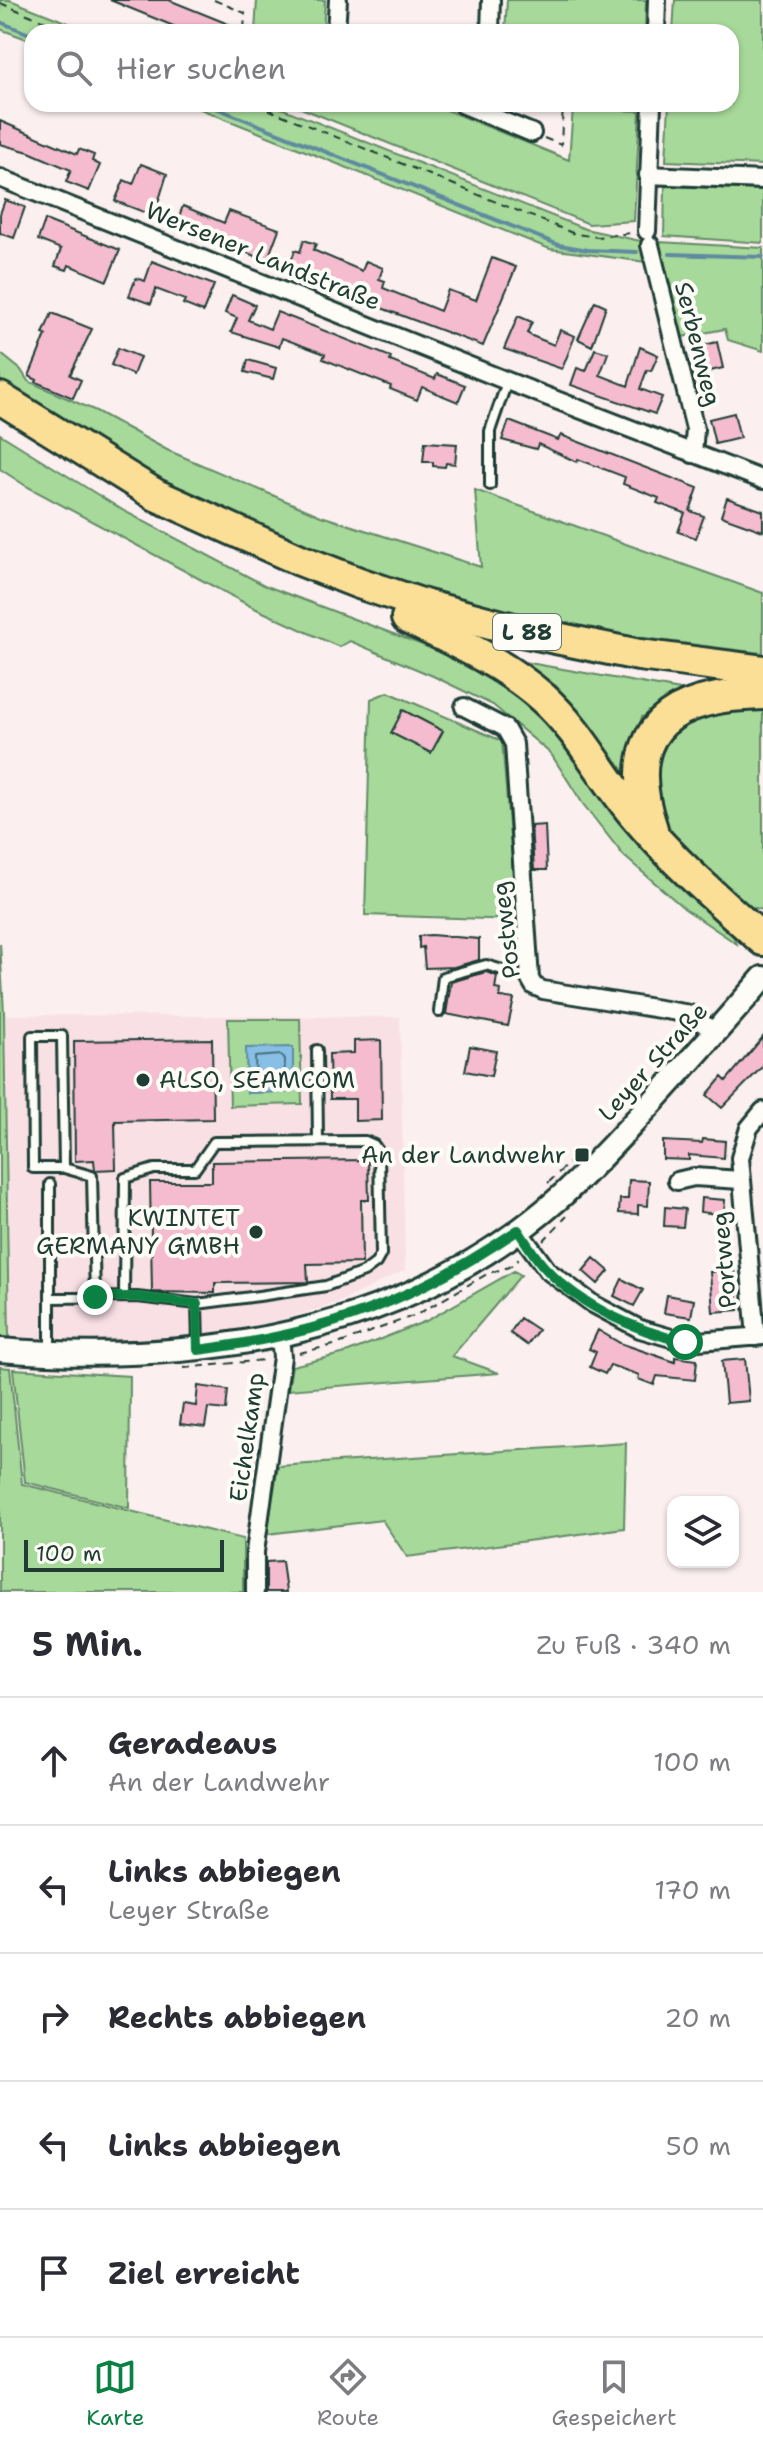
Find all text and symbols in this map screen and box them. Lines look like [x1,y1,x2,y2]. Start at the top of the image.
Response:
search box [24,24,739,112]
icon: search [52,46,96,90]
text: Hier suchen [116,48,286,89]
street label: Wersener Landstraße [141,194,385,318]
street label: Serbenweg [667,278,729,410]
road number: L 88 [493,614,561,650]
street label: Postweg [484,880,528,980]
street label: Leyer Straße [591,996,715,1128]
place label: ALSO, SEAMCOM [159,1064,355,1096]
marker: ALSO, SEAMCOM [134,1071,152,1089]
place label: An der Landwehr [361,1139,566,1171]
marker: An der Landwehr [573,1146,591,1164]
place label: KWINTET GERMANY GMBH [36,1202,240,1262]
street label: Portweg [704,1210,744,1310]
marker: KWINTET GERMANY GMBH [247,1223,265,1241]
route end [77,1279,113,1315]
route start [667,1324,703,1360]
street label: Eichelkamp [222,1370,272,1504]
map controls [667,1496,739,1568]
button: layers [667,1496,739,1568]
scale bar [24,1536,224,1572]
text: 100 m [36,1539,102,1568]
text: 5 Min. [32,1621,143,1667]
text: Zu Fuß · 340 m [536,1627,731,1662]
text: Geradeaus [108,1723,277,1764]
icon: ahead [32,1739,76,1783]
text: 100 m [653,1744,731,1779]
text: An der Landwehr [108,1764,330,1799]
text: Links abbiegen [108,1851,341,1892]
icon: left [32,1867,76,1911]
text: 170 m [654,1872,731,1907]
text: Leyer Straße [108,1892,270,1927]
icon: right [32,1995,76,2039]
text: Rechts abbiegen [108,1997,366,2038]
text: 20 m [664,2000,731,2035]
icon: left [32,2123,76,2167]
text: Links abbiegen [108,2125,341,2166]
text: 50 m [666,2128,731,2163]
icon: arrive [32,2251,76,2295]
text: Ziel erreicht [108,2253,300,2294]
tab: Karte [86,2355,144,2432]
tab: Route [317,2355,379,2432]
tab: Gespeichert [551,2355,677,2432]

